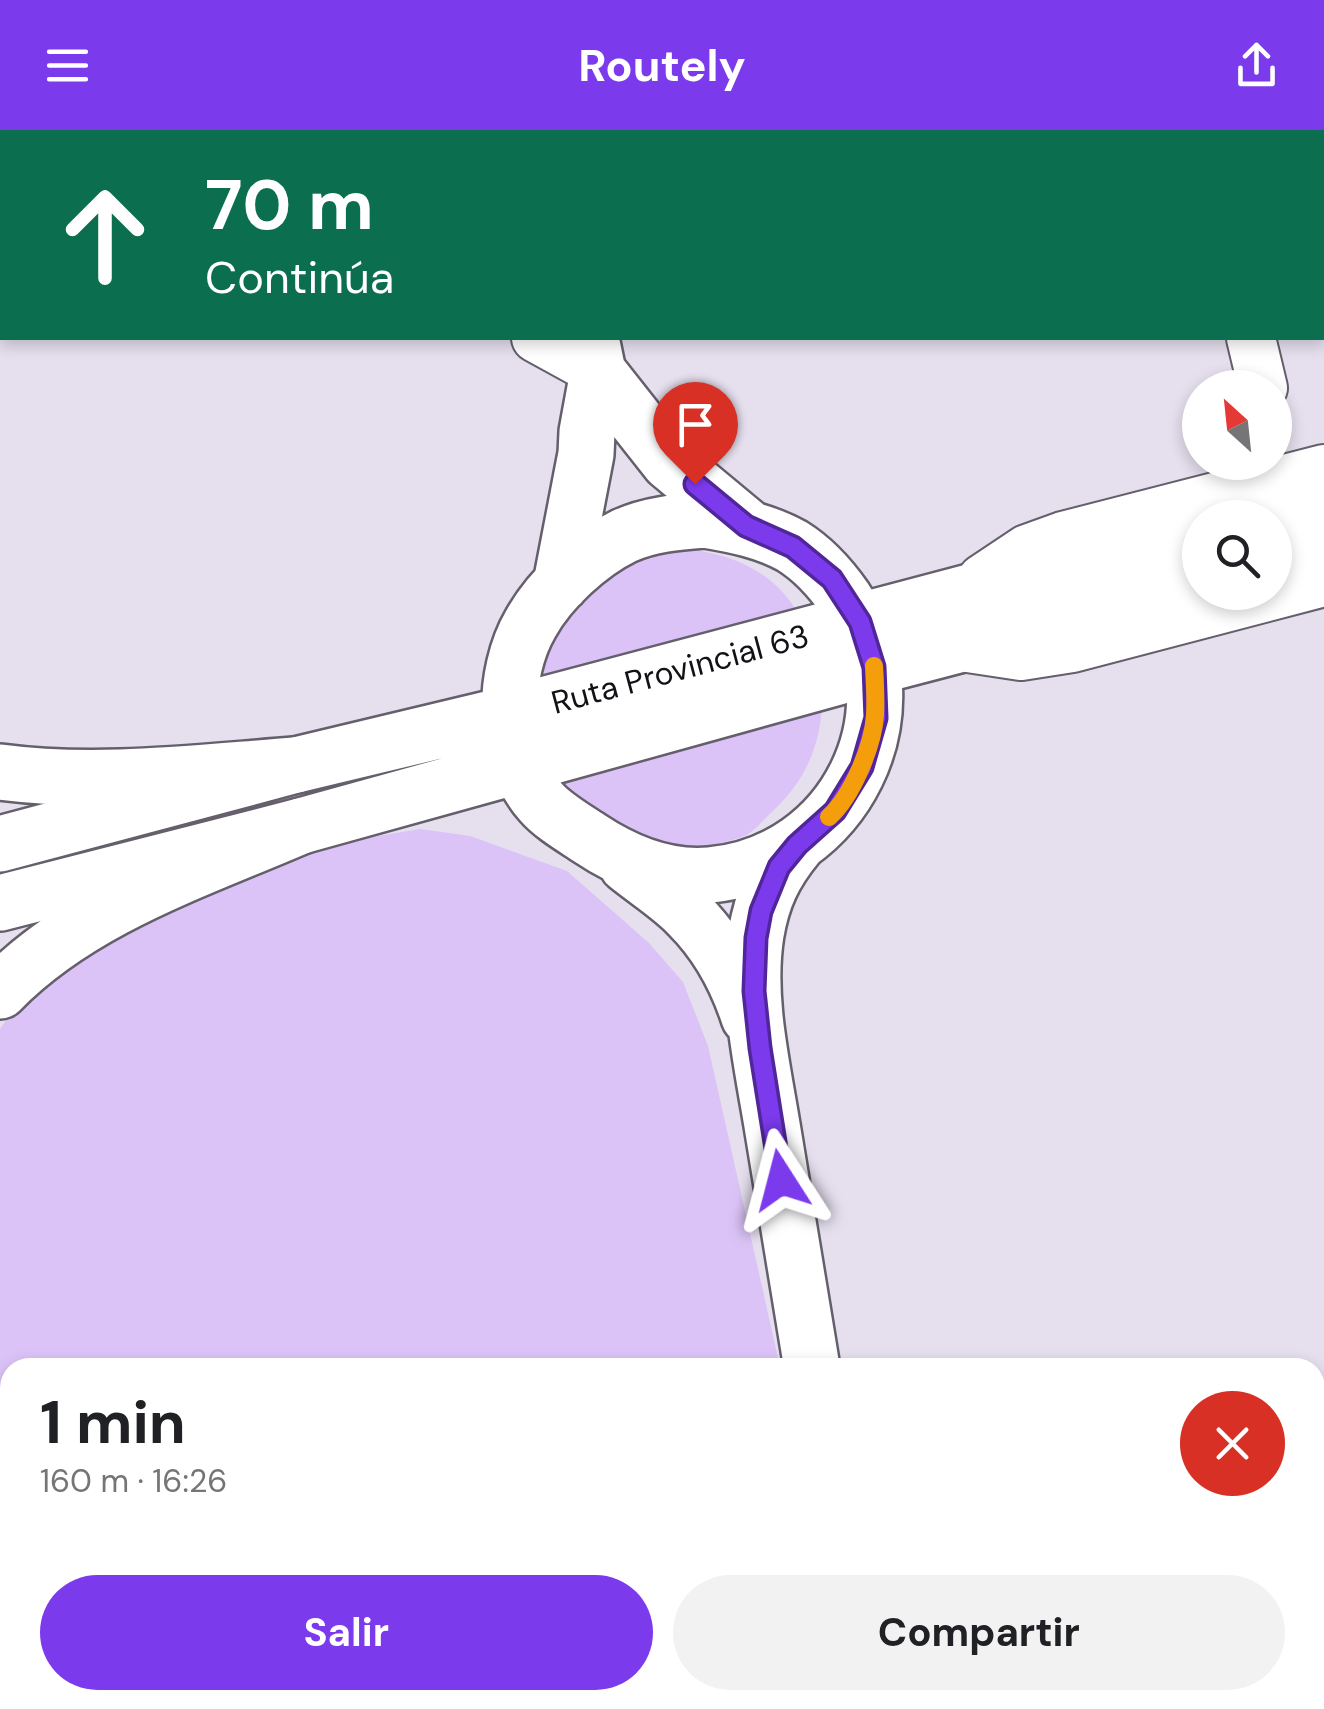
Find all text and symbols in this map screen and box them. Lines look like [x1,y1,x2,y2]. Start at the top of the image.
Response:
text: Routely [578,36,746,95]
icon: menu [40,38,95,93]
icon: share [1229,38,1284,93]
text: 70 m [205,160,374,251]
icon: ahead [40,170,170,300]
text: Continúa [205,248,394,307]
north arrow [1182,370,1292,480]
map controls [1182,370,1292,610]
pin [653,382,738,485]
icon: arrive [668,397,723,452]
button: search [1182,500,1292,610]
street label: Ruta Provincial 63 [547,614,813,724]
position arrow [729,1128,833,1232]
text: 1 min [40,1383,186,1462]
button: close [1180,1391,1285,1496]
text: 160 m · 16:26 [40,1460,227,1502]
button: Salir [40,1575,653,1690]
button: Compartir [673,1575,1285,1690]

